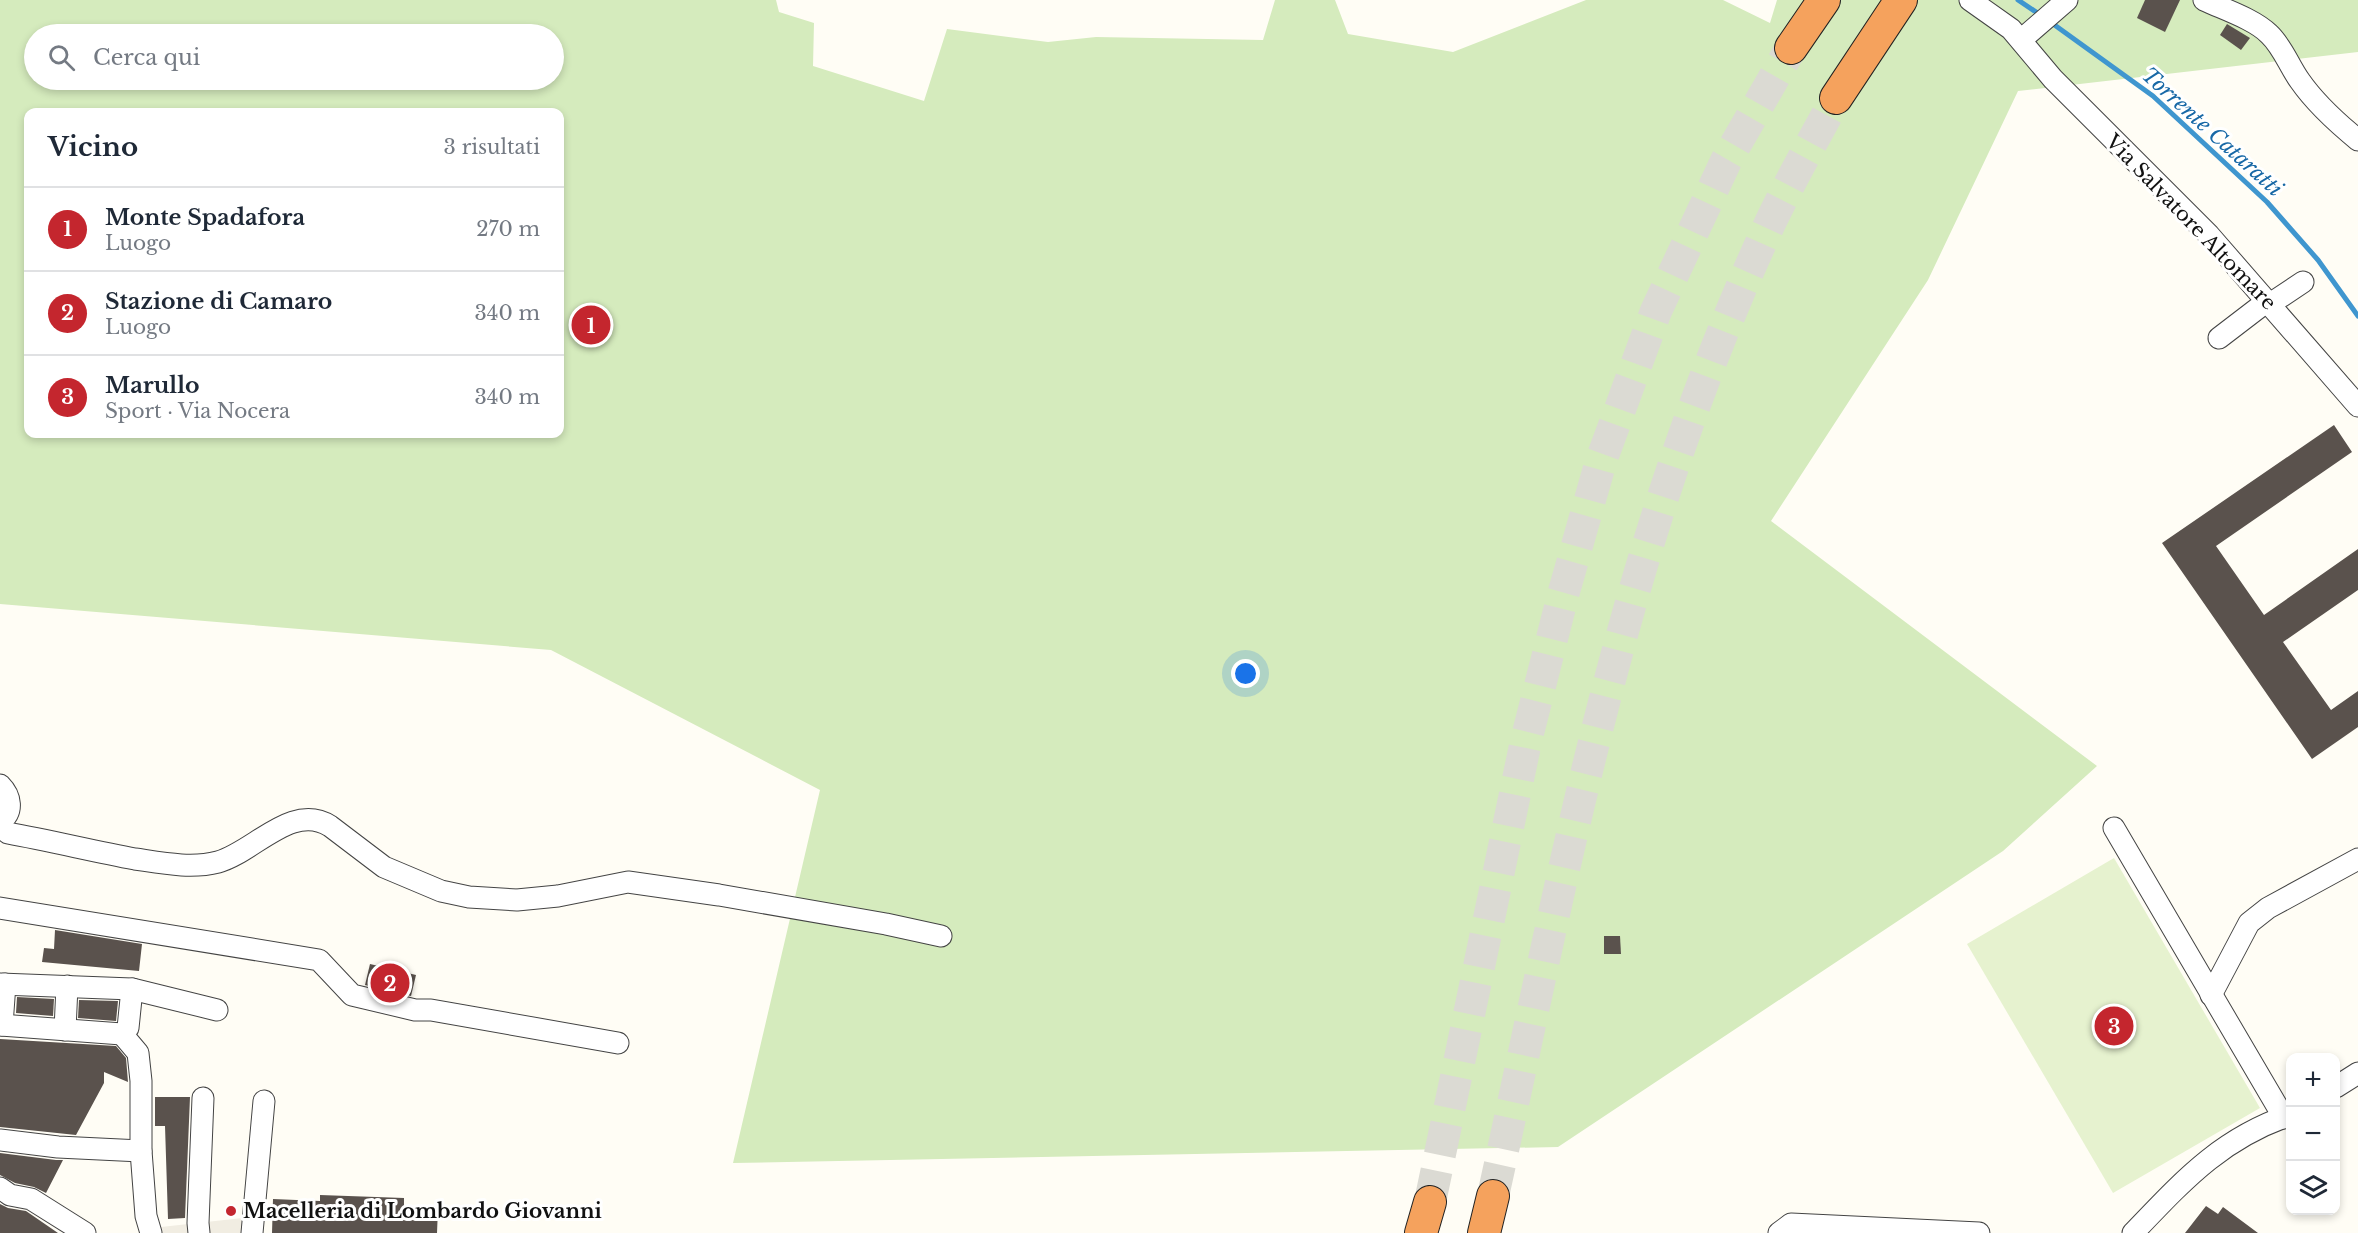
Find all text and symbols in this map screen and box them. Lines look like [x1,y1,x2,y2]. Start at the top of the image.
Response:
search box [24,24,564,90]
icon: search [45,41,78,74]
text: Cerca qui [93,44,200,71]
water label: Torrente Cataratti [2136,62,2288,203]
street label: Via Salvatore Altomare [2100,129,2281,315]
text: Vicino [48,131,138,163]
text: 3 risultati [444,135,540,159]
text: Monte Spadafora [105,204,305,231]
text: 1 [63,217,72,241]
text: 270 m [476,217,540,241]
text: Luogo [105,231,171,255]
text: Stazione di Camaro [105,288,332,315]
text: 2 [61,301,74,325]
text: 340 m [475,301,540,325]
pin: 1 [572,302,610,348]
text: Luogo [105,315,171,339]
text: Marullo [105,372,200,399]
text: 3 [61,385,74,409]
text: 340 m [475,385,540,409]
text: Sport · Via Nocera [105,399,290,423]
your location [1231,659,1260,688]
pin: 2 [370,960,410,1006]
pin: 3 [2094,1004,2134,1048]
map controls [2286,1053,2340,1215]
button: + [2286,1053,2340,1107]
button: − [2286,1107,2340,1161]
button: layers [2286,1161,2340,1215]
place label: Macelleria di Lombardo Giovanni [243,1199,602,1223]
marker: Macelleria di Lombardo Giovanni [224,1204,238,1218]

